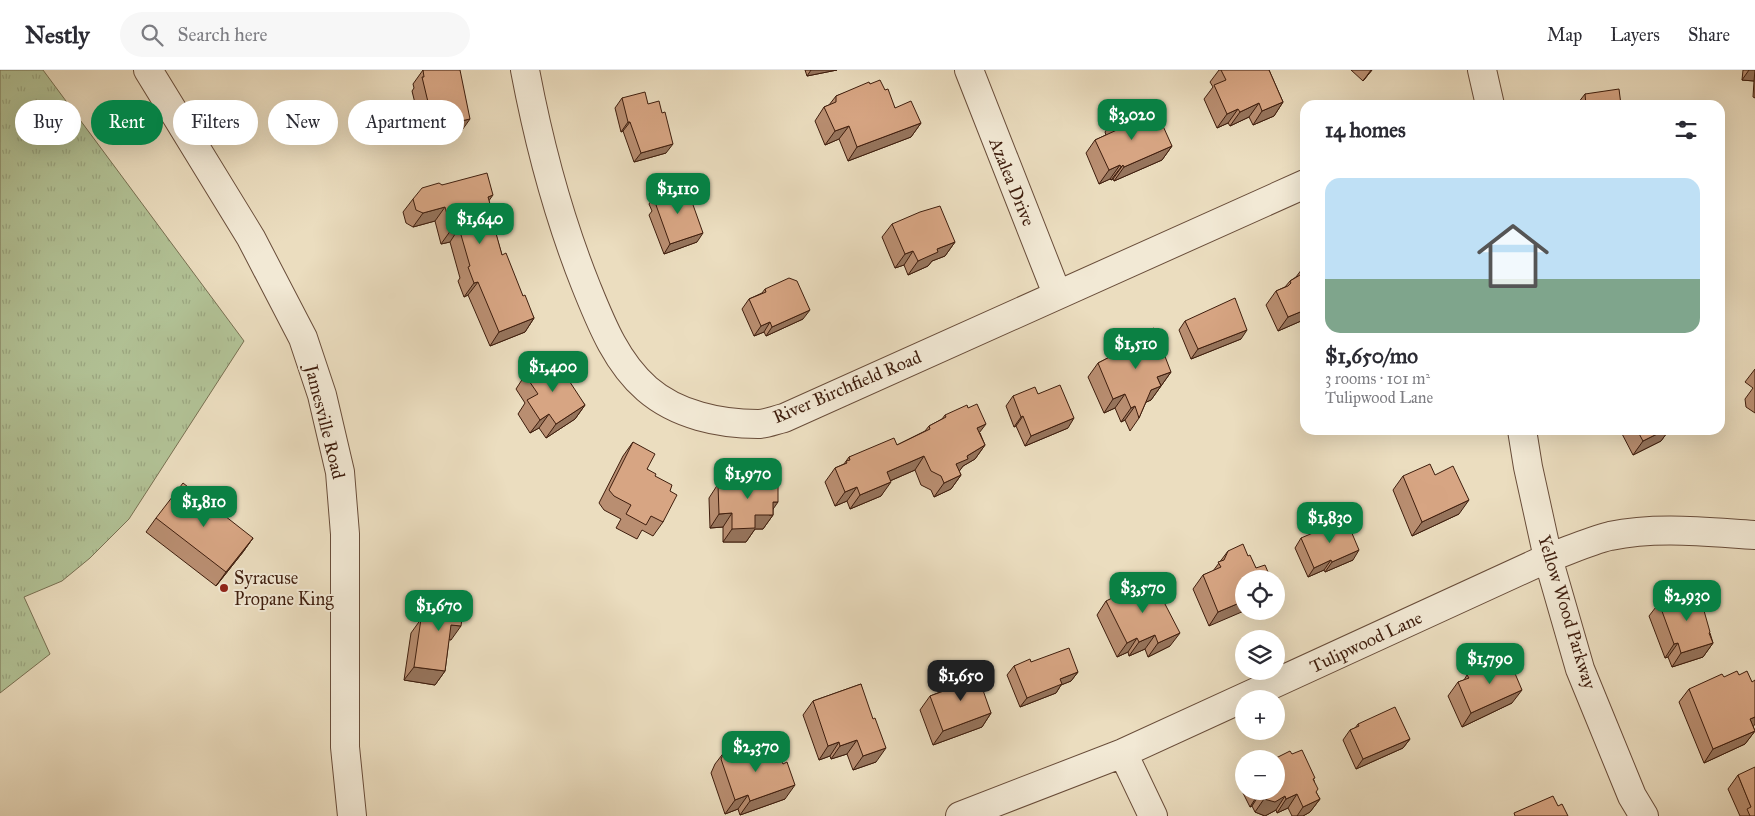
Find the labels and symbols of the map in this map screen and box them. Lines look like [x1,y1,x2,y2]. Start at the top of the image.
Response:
pin: $3,020 [1091,98,1173,141]
street label: Azalea Drive [984,134,1040,229]
pin: $1,110 [637,172,719,215]
pin: $1,640 [439,202,521,245]
pin: $1,510 [1095,328,1177,370]
street label: River Birchfield Road [770,346,924,428]
pin: $1,400 [512,350,594,393]
street label: Jamesville Road [299,361,350,481]
pin: $1,970 [707,458,789,500]
pin: $1,810 [163,486,245,528]
pin: $1,830 [1289,502,1371,544]
street label: Yellow Wood Parkway [1533,532,1601,692]
place label: Syracuse Propane King [234,567,334,611]
pin: $3,570 [1102,572,1184,614]
pin: $2,930 [1646,580,1728,622]
marker: Syracuse Propane King [218,582,230,594]
pin: $1,670 [398,590,480,632]
street label: Tulipwood Lane [1306,606,1426,678]
pin: $1,790 [1449,642,1531,685]
pin: $1,650 [920,660,1002,702]
pin: $2,370 [715,730,797,773]

